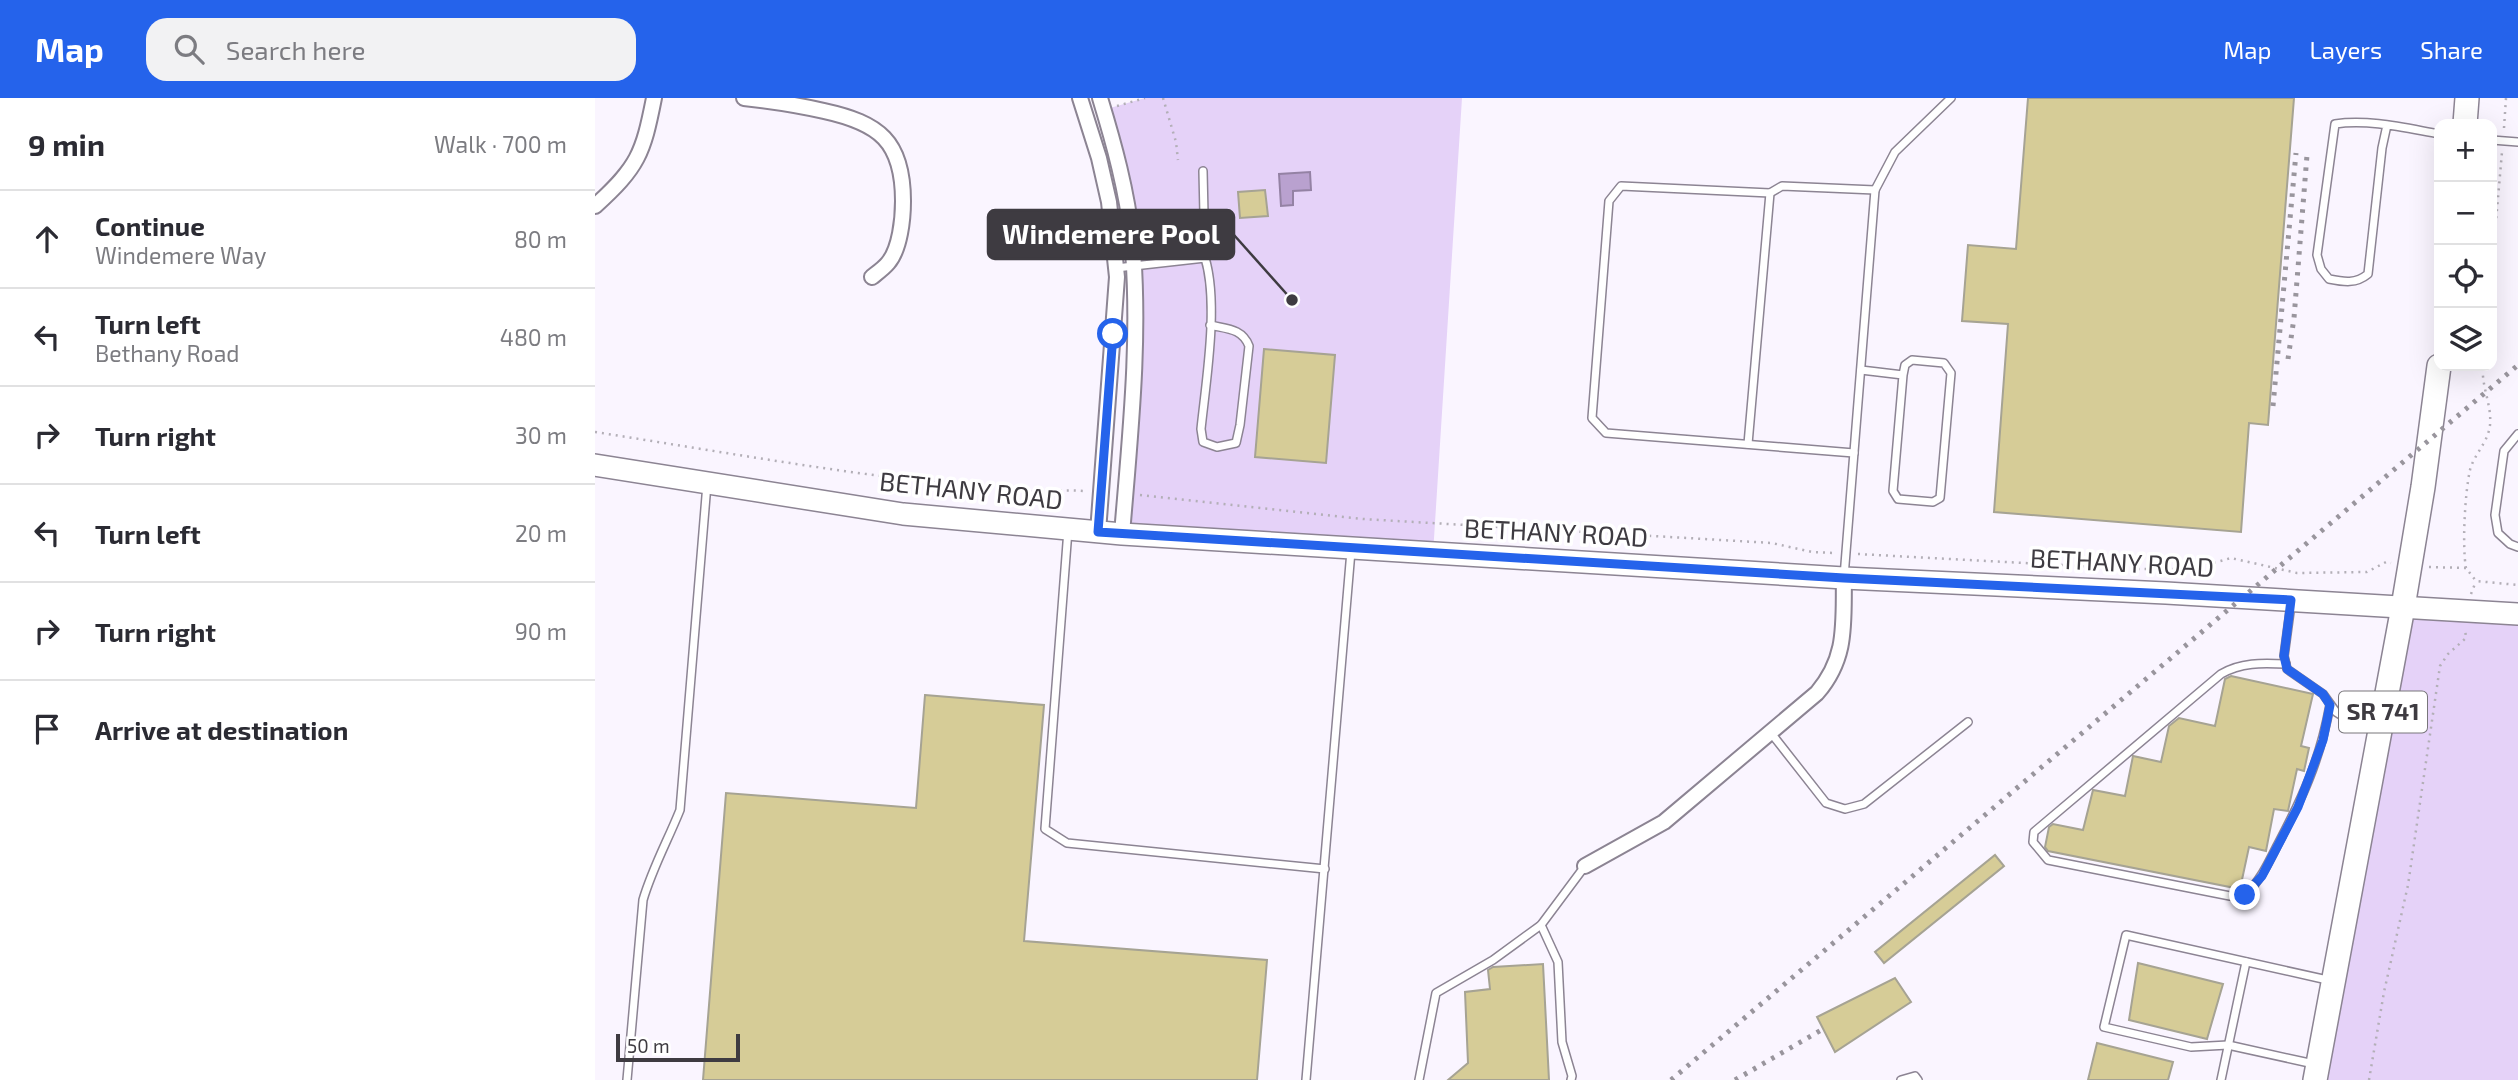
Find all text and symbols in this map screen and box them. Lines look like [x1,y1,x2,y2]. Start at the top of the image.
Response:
search box [146,18,636,81]
text: Map [35,29,104,69]
icon: search [170,30,208,68]
text: Search here [226,34,365,65]
text: Map [2223,35,2271,64]
text: Layers [2309,35,2382,64]
text: Share [2420,35,2483,64]
map controls [2434,119,2497,371]
button: + [2434,119,2497,182]
text: 9 min [28,126,105,162]
text: Walk · 700 m [434,130,567,158]
button: − [2434,182,2497,245]
text: Continue [95,210,205,241]
callout: Windemere Pool [988,210,1234,259]
text: Windemere Pool [1002,216,1221,250]
icon: ahead [28,220,66,258]
text: 80 m [514,225,567,253]
text: Windemere Way [95,241,266,269]
button: locate [2434,245,2497,308]
text: Turn left [95,308,201,339]
button: layers [2434,308,2497,371]
icon: left [28,318,66,356]
route start [1097,318,1128,349]
text: 480 m [500,323,567,351]
text: Bethany Road [95,339,240,367]
icon: right [28,416,66,454]
text: Turn right [95,420,216,451]
text: 30 m [515,421,567,449]
street label: BETHANY ROAD [878,464,1064,515]
street label: BETHANY ROAD [1463,511,1649,552]
icon: left [28,514,66,552]
text: Turn left [95,518,201,549]
text: 20 m [515,519,567,547]
street label: BETHANY ROAD [2029,541,2215,582]
icon: right [28,612,66,650]
text: Turn right [95,616,216,647]
text: 90 m [515,617,567,645]
road number: SR 741 [2339,692,2427,732]
icon: arrive [28,710,66,748]
text: Arrive at destination [95,714,348,745]
route end [2229,879,2260,910]
scale bar [616,1031,740,1063]
text: 50 m [627,1034,670,1057]

